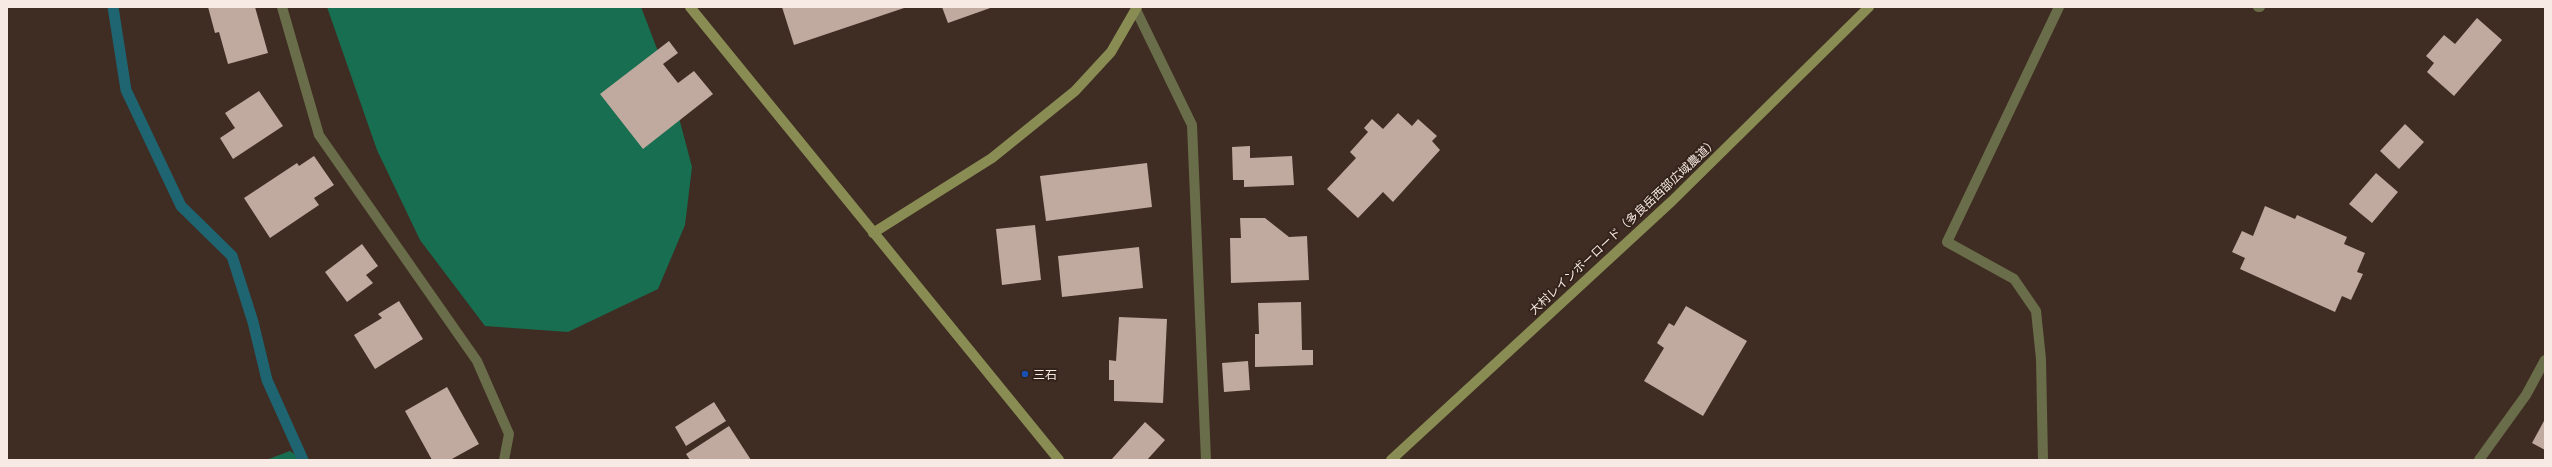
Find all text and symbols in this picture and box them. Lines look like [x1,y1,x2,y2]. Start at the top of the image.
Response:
street label: 大村レインボーロード（多良岳西部広域農道） [1526,135,1720,317]
place label: 三石 [1033,367,1057,381]
marker: 三石 [1020,369,1030,379]

